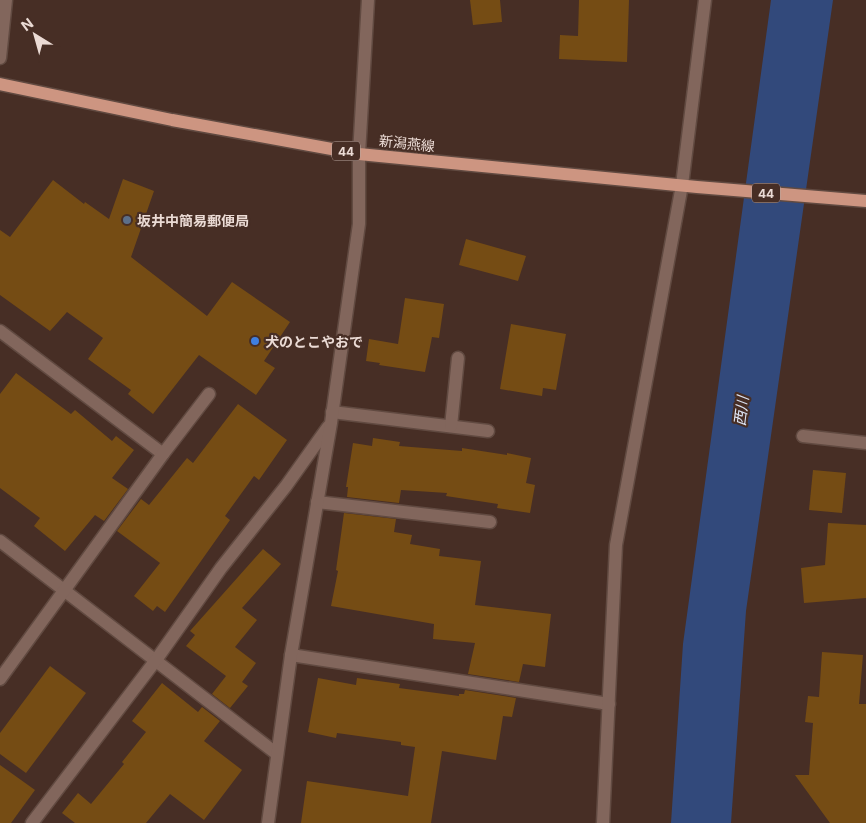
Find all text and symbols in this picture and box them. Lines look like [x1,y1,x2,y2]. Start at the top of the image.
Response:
north arrow [10,10,60,60]
text: N [17,14,36,34]
street label: 新潟燕線 [378,132,436,154]
road number: 44 [332,142,360,160]
road number: 44 [752,184,780,202]
place label: 坂井中簡易郵便局 [137,212,249,229]
marker: 坂井中簡易郵便局 [121,214,133,226]
place label: 犬のとこやおで [265,333,363,350]
marker: 犬のとこやおで [249,335,261,347]
water label: 西川 [730,393,753,427]

